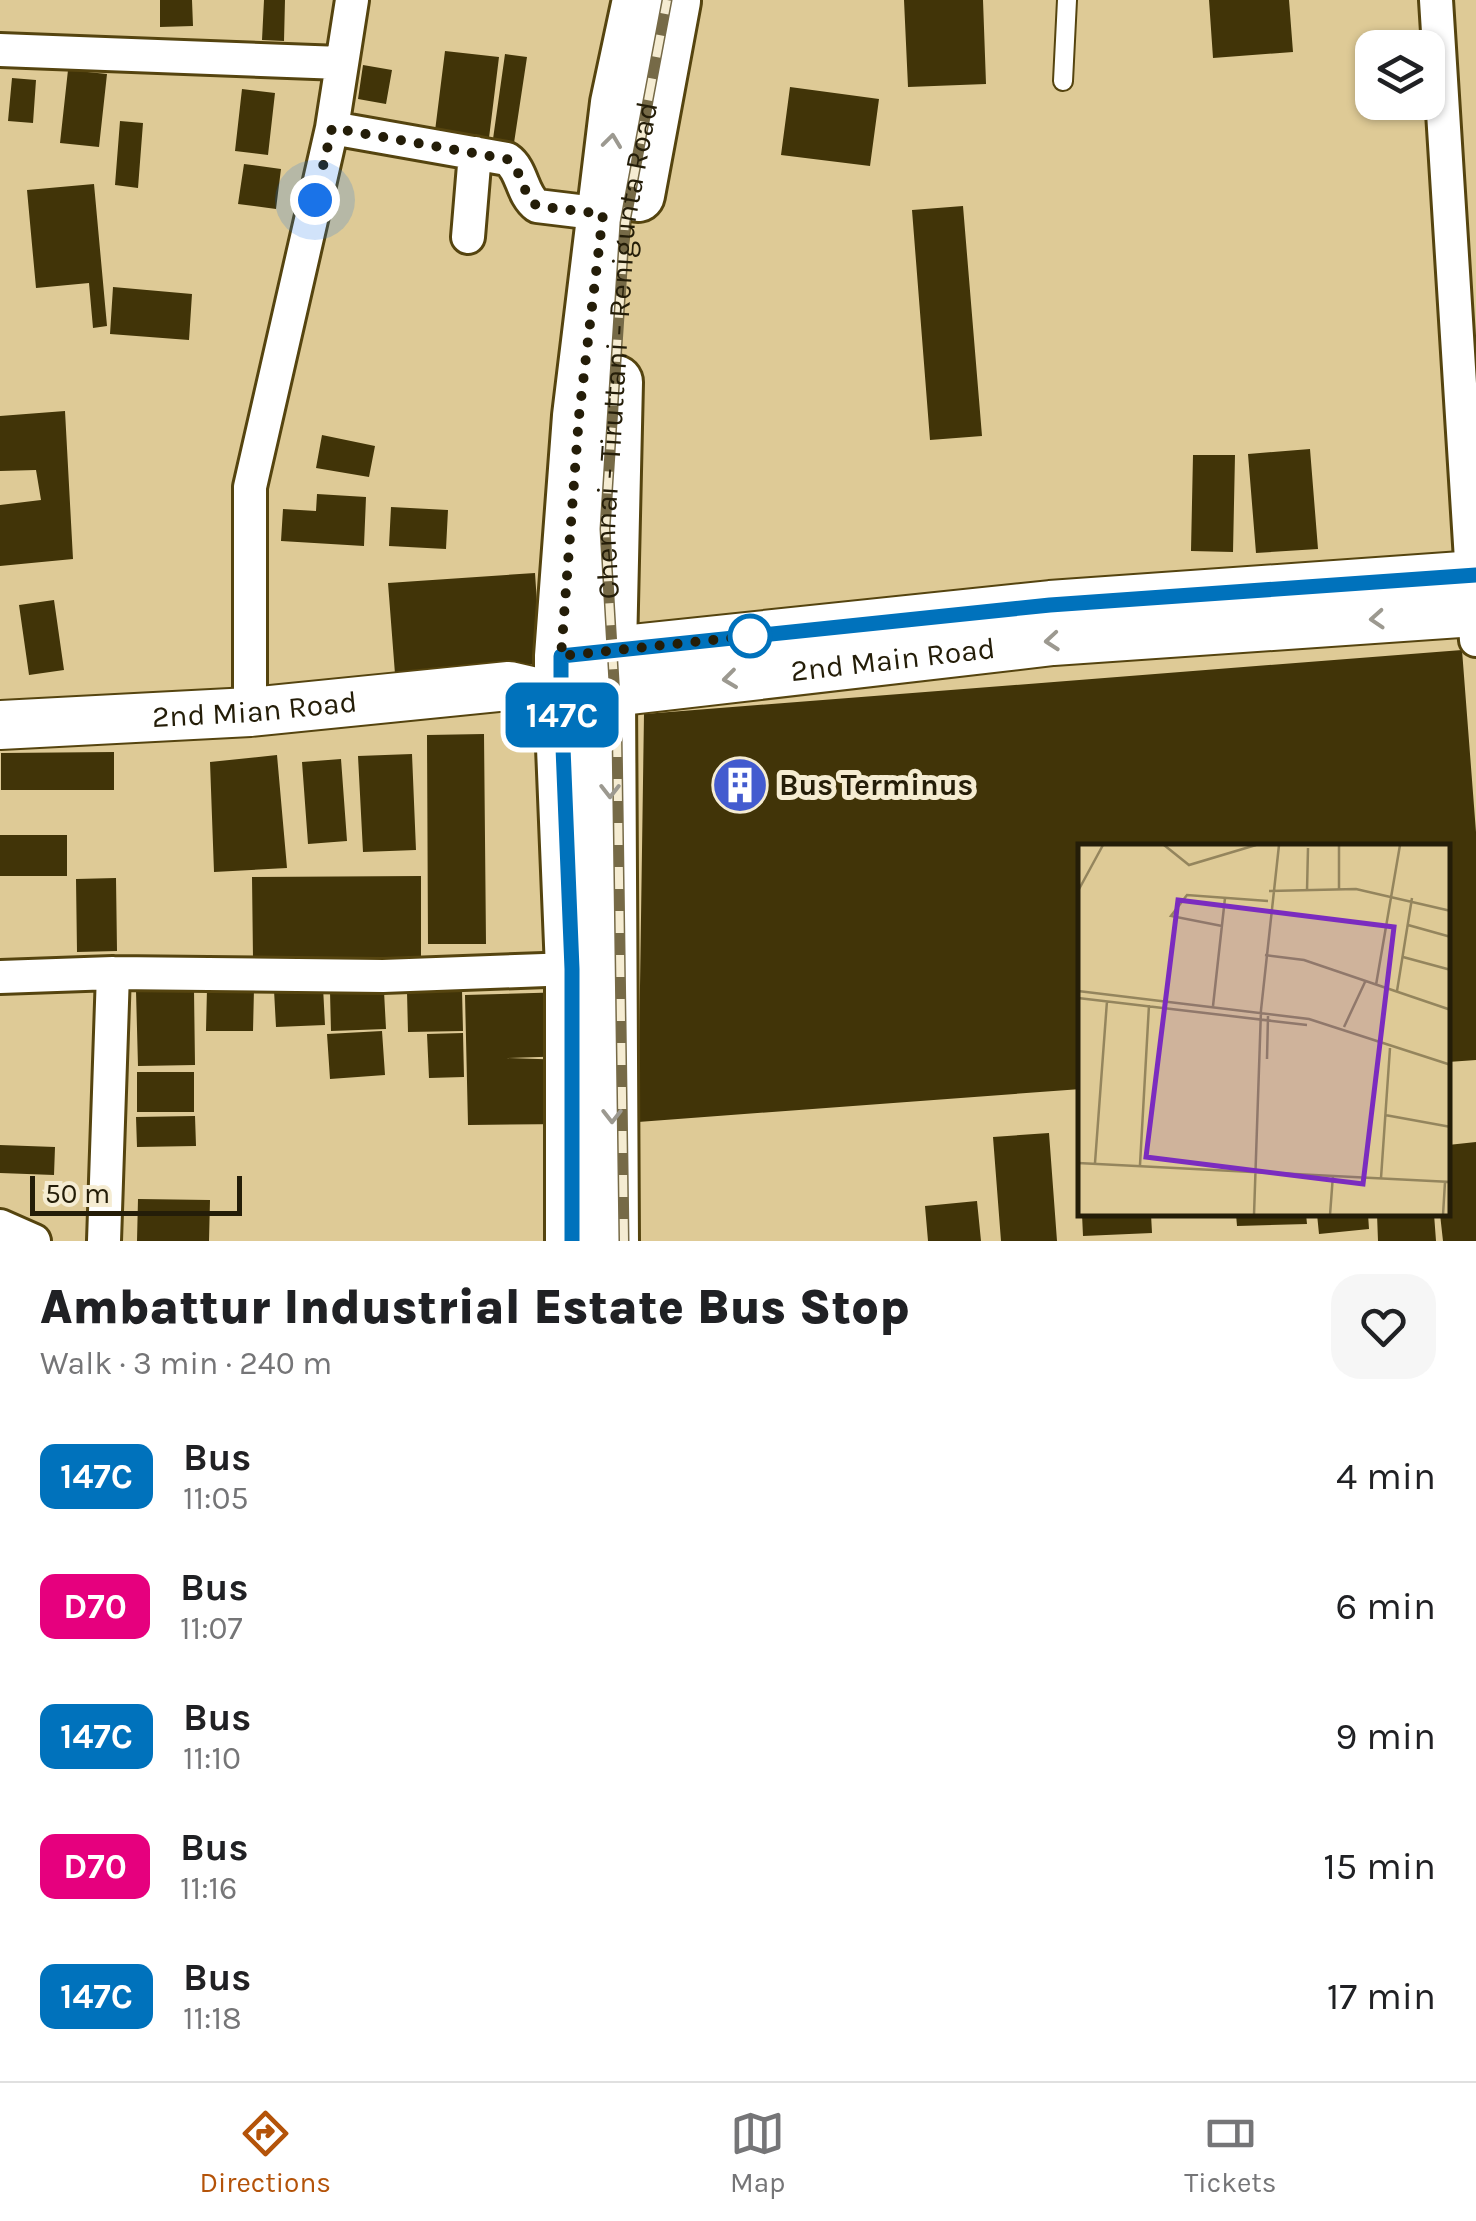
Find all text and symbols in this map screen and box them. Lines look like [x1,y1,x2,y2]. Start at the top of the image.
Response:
map controls [1355,30,1445,120]
button: layers [1355,30,1445,120]
street label: Chennai - Tiruttani - Renigunta Road [587,99,665,600]
one-way arrow [601,133,622,149]
your location [290,175,340,225]
one-way arrow [1368,608,1384,629]
unlabelled marker [729,615,771,657]
street label: 2nd Main Road [789,630,997,689]
one-way arrow [1044,630,1060,652]
one-way arrow [721,668,737,689]
line badge: 147C [492,682,632,748]
street label: 2nd Mian Road [151,683,359,735]
text: 147C [526,695,598,736]
building icon: Bus Terminus [710,755,770,815]
place label: Bus Terminus [779,767,973,803]
one-way arrow [599,784,621,800]
inset map [1078,844,1451,1216]
one-way arrow [601,1110,623,1125]
scale bar [30,1171,242,1216]
text: 50 m [45,1177,110,1210]
button: heart [1331,1274,1436,1379]
text: Ambattur Industrial Estate Bus Stop [40,1279,910,1335]
text: Walk · 3 min · 240 m [40,1345,332,1382]
text: Bus [183,1435,251,1480]
text: 4 min [1336,1454,1436,1499]
text: 147C [60,1456,133,1497]
text: 11:05 [183,1480,248,1517]
text: Bus [180,1565,249,1610]
text: 6 min [1335,1584,1436,1629]
text: D70 [63,1586,127,1627]
text: 11:07 [180,1610,243,1647]
text: Bus [183,1695,251,1740]
text: 9 min [1335,1714,1436,1759]
text: 147C [60,1716,133,1757]
text: 11:10 [183,1740,241,1777]
text: Bus [180,1825,249,1870]
text: 15 min [1323,1844,1436,1889]
text: D70 [63,1846,127,1887]
text: 11:16 [180,1870,237,1907]
text: Bus [183,1955,251,2000]
text: 17 min [1327,1974,1436,2019]
text: 147C [60,1976,133,2017]
text: 11:18 [183,2000,242,2037]
tab: Directions [199,2106,331,2199]
tab: Map [730,2106,785,2199]
tab: Tickets [1184,2106,1277,2199]

